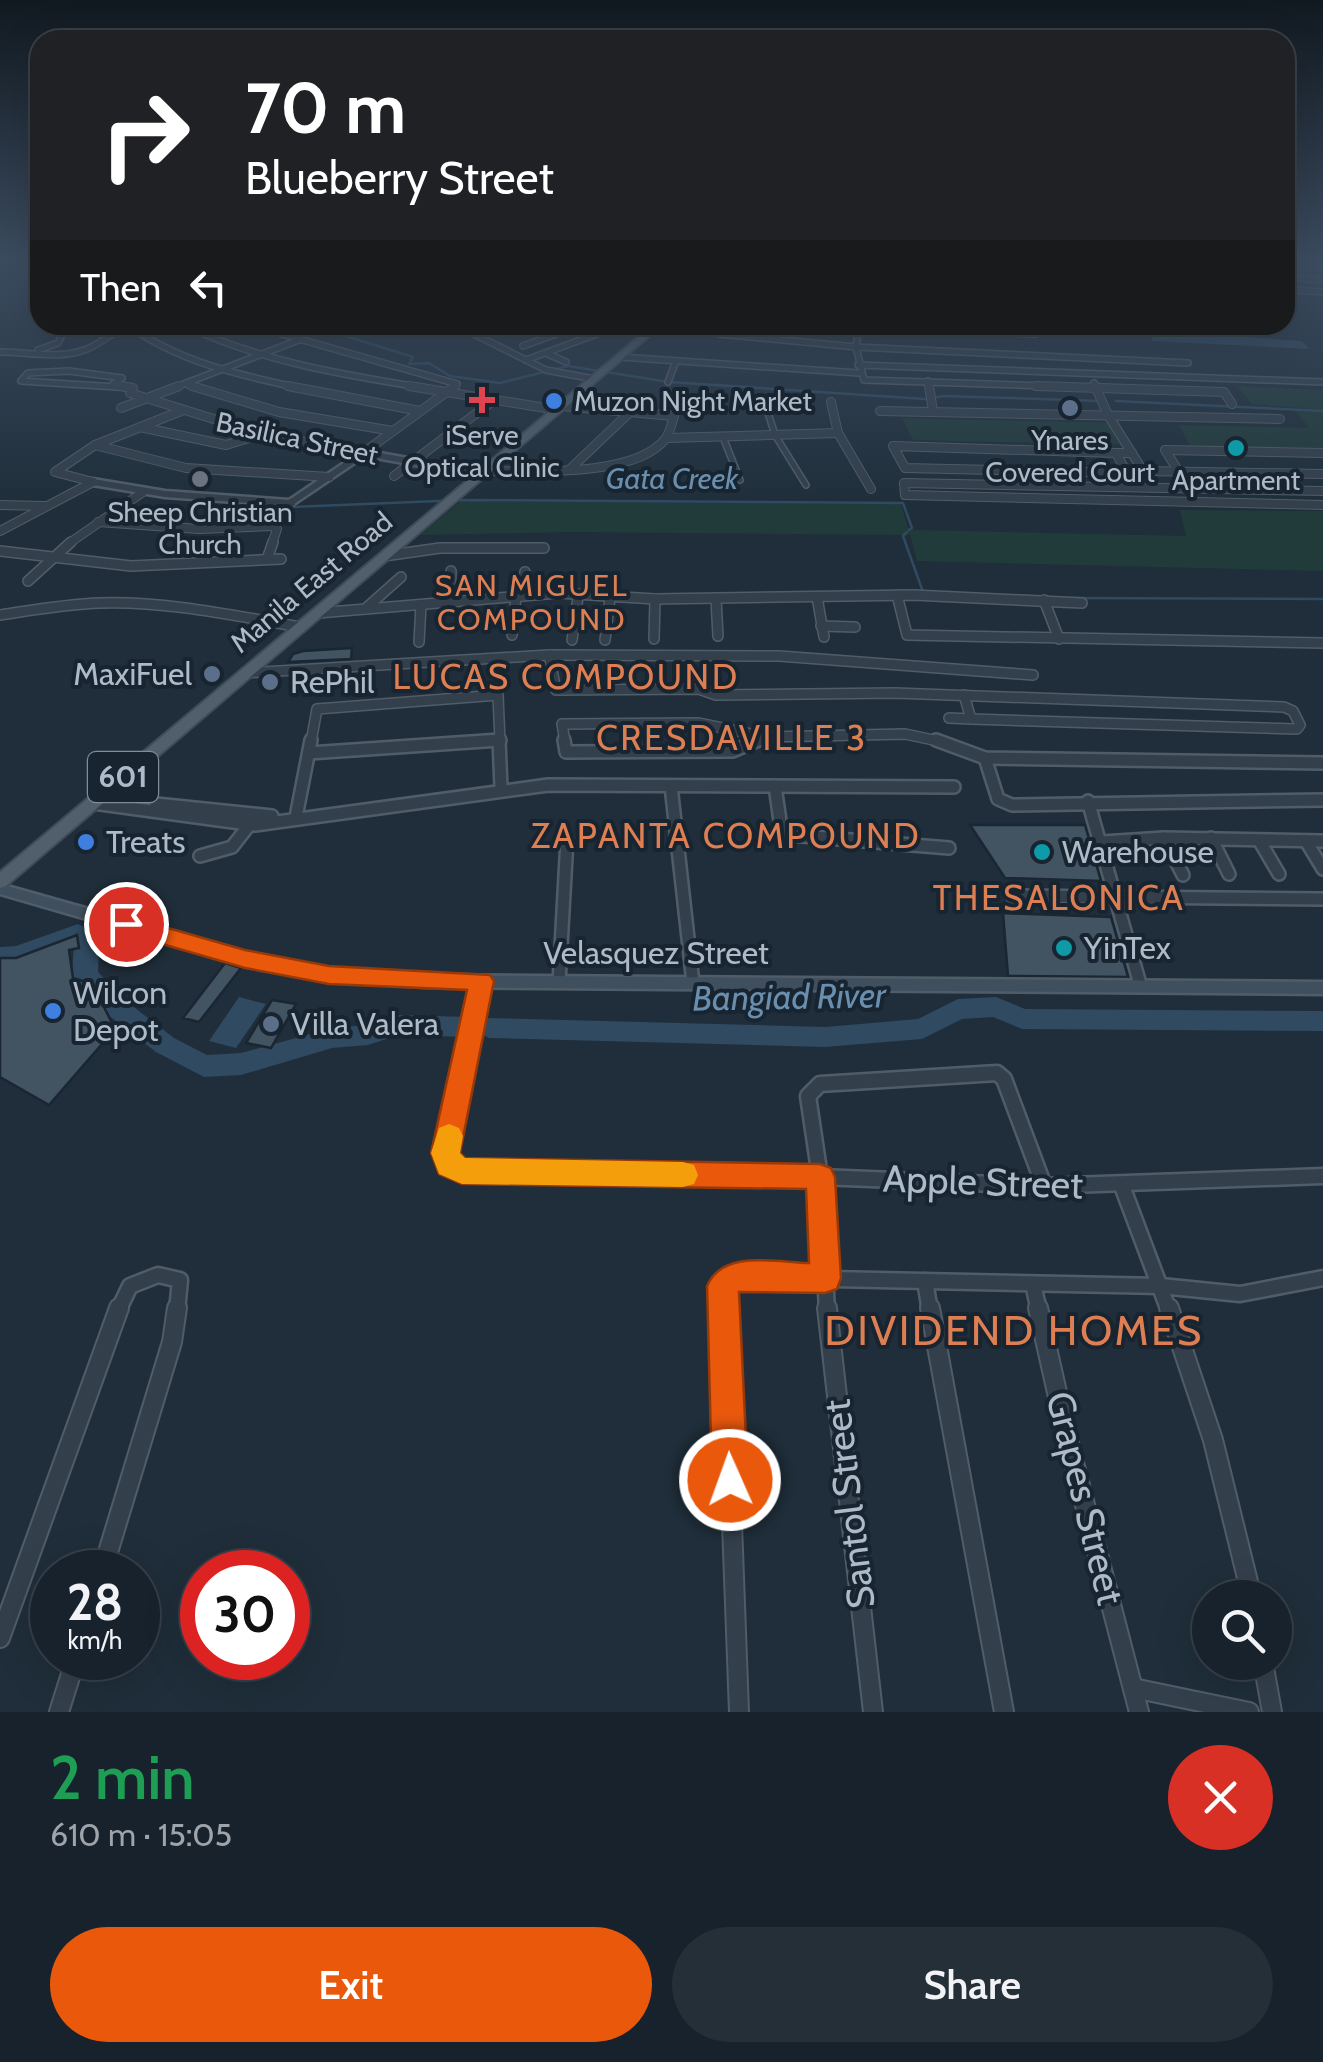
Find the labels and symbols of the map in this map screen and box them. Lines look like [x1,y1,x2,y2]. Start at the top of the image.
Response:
place label: Muzon Night Market [574,384,812,418]
marker: iServe Optical Clinic [469,387,495,413]
marker: Muzon Night Market [543,390,565,412]
marker: Ynares Covered Court [1059,397,1081,419]
street label: Basilica Street [213,404,381,472]
place label: iServe Optical Clinic [404,418,560,484]
place label: Ynares Covered Court [985,423,1155,489]
marker: Apartment [1225,437,1247,459]
water label: Gata Creek [606,460,739,497]
place label: Apartment [1172,463,1300,497]
marker: Sheep Christian Church [189,468,211,490]
place label: Sheep Christian Church [107,495,293,561]
street label: Manila East Road [223,504,399,660]
district label: SAN MIGUEL COMPOUND [435,567,629,638]
place label: MaxiFuel [73,654,192,693]
district label: LUCAS COMPOUND [392,655,740,698]
place label: RePhil [290,662,375,701]
marker: MaxiFuel [201,663,223,685]
marker: RePhil [259,671,281,693]
district label: CRESDAVILLE 3 [596,716,868,759]
road number: 601 [88,752,158,802]
district label: ZAPANTA COMPOUND [531,814,921,857]
place label: Treats [106,822,185,861]
marker: Treats [75,831,97,853]
place label: Warehouse [1062,832,1214,871]
marker: Warehouse [1031,841,1053,863]
district label: THESALONICA [933,876,1185,919]
pin [84,882,169,967]
place label: YinTex [1083,928,1171,967]
street label: Velasquez Street [543,933,769,972]
marker: YinTex [1053,937,1075,959]
place label: Wilcon Depot [73,973,167,1049]
water label: Bangiad River [692,973,887,1020]
marker: Wilcon Depot [42,1000,64,1022]
place label: Villa Valera [291,1004,440,1043]
marker: Villa Valera [260,1013,282,1035]
street label: Apple Street [882,1155,1084,1208]
district label: DIVIDEND HOMES [824,1304,1204,1356]
street label: Grapes Street [1036,1386,1135,1609]
street label: Santol Street [812,1397,885,1611]
position arrow [678,1428,782,1532]
speed limit sign: 30 [180,1550,310,1680]

